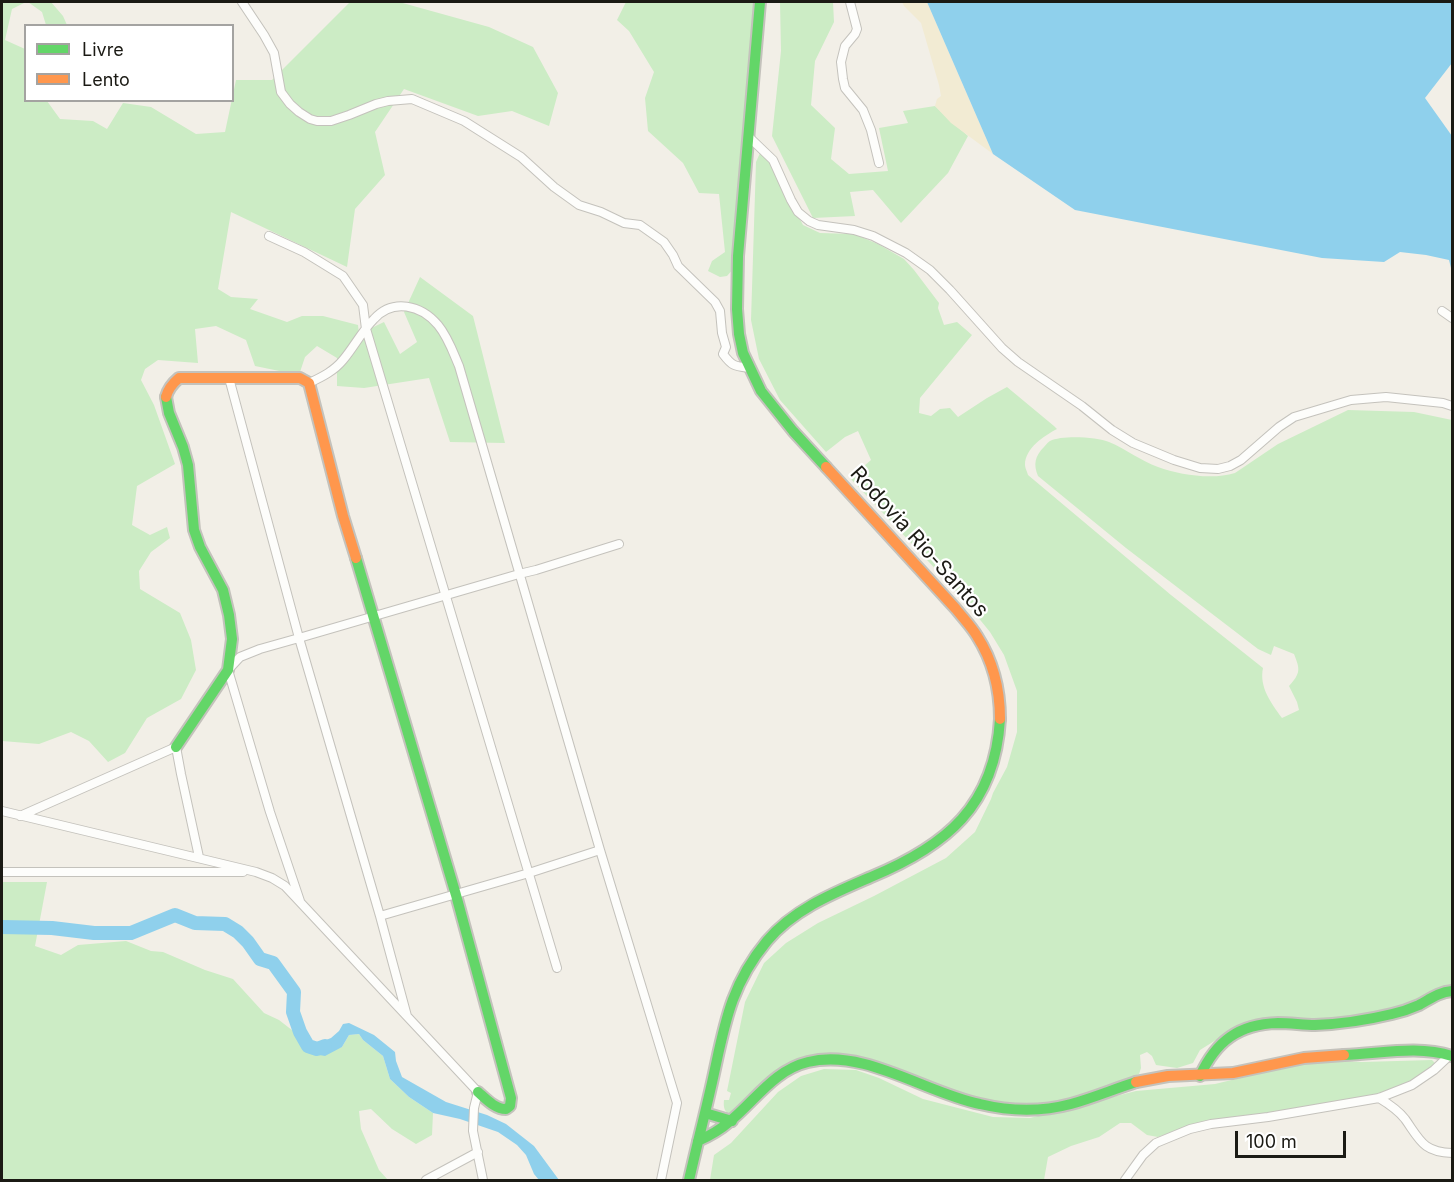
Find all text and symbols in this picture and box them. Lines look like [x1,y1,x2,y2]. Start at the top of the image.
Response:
legend [24,24,234,102]
text: Livre [82,39,124,60]
text: Lento [82,69,130,90]
street label: Rodovia Rio-Santos [845,461,993,623]
scale bar [1238,1119,1349,1157]
text: 100 m [1246,1131,1297,1152]

